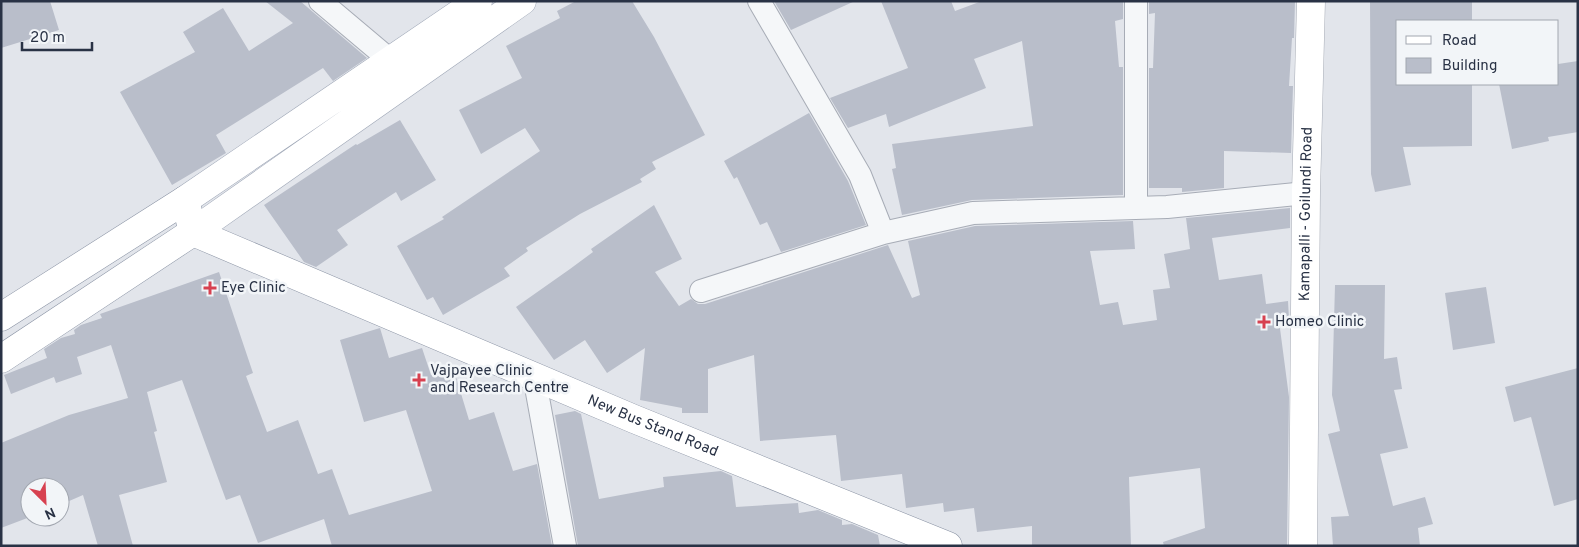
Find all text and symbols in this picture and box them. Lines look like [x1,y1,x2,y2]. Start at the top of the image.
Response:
scale bar [22,20,92,52]
legend [1396,20,1559,85]
text: 20 m [30,29,65,48]
text: Road [1442,32,1477,51]
text: Building [1442,57,1497,76]
street label: Kamapalli - Goilundi Road [1296,127,1317,301]
place label: Eye Clinic [221,279,286,298]
marker: Eye Clinic [203,281,217,295]
place label: Homeo Clinic [1275,313,1364,332]
marker: Homeo Clinic [1257,315,1271,329]
place label: Vajpayee Clinic and Research Centre [430,362,569,398]
marker: Vajpayee Clinic and Research Centre [412,373,426,387]
street label: New Bus Stand Road [584,391,721,461]
north arrow [20,477,70,527]
text: N [42,503,58,522]

